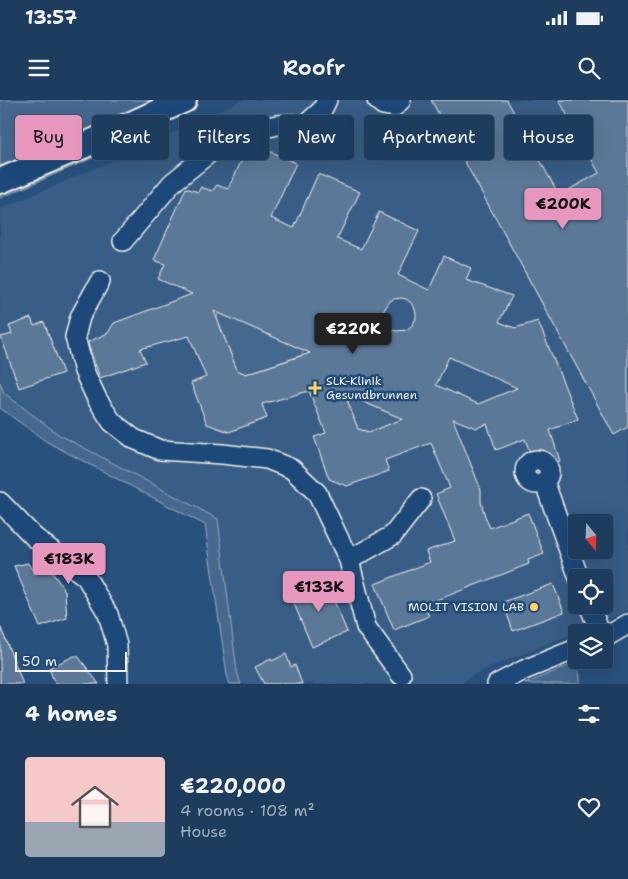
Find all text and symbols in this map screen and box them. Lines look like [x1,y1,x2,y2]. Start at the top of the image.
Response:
text: 13:57 [25,5,77,30]
text: Roofr [283,53,345,82]
icon: menu [25,54,53,82]
icon: search [575,54,603,82]
chip: Buy [15,115,82,160]
chip: Rent [92,115,169,160]
chip: Filters [179,115,269,160]
chip: New [279,115,354,160]
chip: Apartment [364,115,494,160]
chip: House [504,115,593,160]
pin: €200K [528,188,598,230]
text: €200K [535,193,591,214]
pin: €220K [318,312,388,355]
text: €220K [325,318,381,339]
place label: SLK-Klinik Gesundbrunnen [326,373,417,403]
marker: SLK-Klinik Gesundbrunnen [308,381,322,395]
north arrow [568,514,612,559]
map controls [568,514,613,669]
pin: €183K [34,542,104,585]
text: €183K [44,548,94,569]
button: locate [568,569,613,614]
pin: €133K [284,570,354,613]
text: €133K [294,576,344,597]
place label: MOLIT VISION LAB [408,599,524,615]
marker: MOLIT VISION LAB [528,601,540,613]
button: layers [568,624,613,669]
scale bar [15,649,128,672]
text: 50 m [22,652,57,670]
text: 4 homes [25,700,117,728]
icon: filters [575,700,603,728]
text: €220,000 [180,772,286,800]
icon: home [65,777,125,837]
icon: heart [575,793,603,821]
text: 4 rooms · 108 m² [180,800,315,821]
text: House [180,821,227,842]

